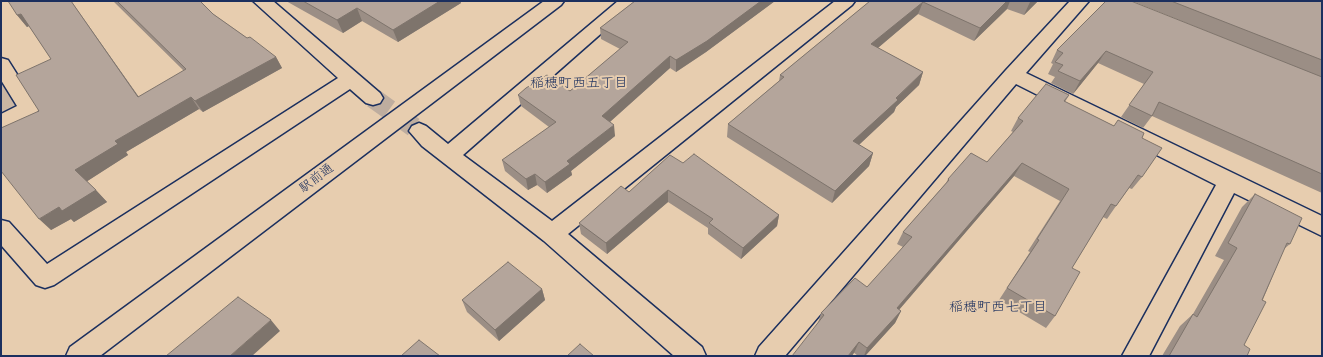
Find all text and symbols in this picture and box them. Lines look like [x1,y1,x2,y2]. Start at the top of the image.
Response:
district label: 稲穂町西五丁目 [530,76,628,92]
street label: 駅前通 [297,161,337,197]
district label: 稲穂町西七丁目 [949,300,1047,316]

